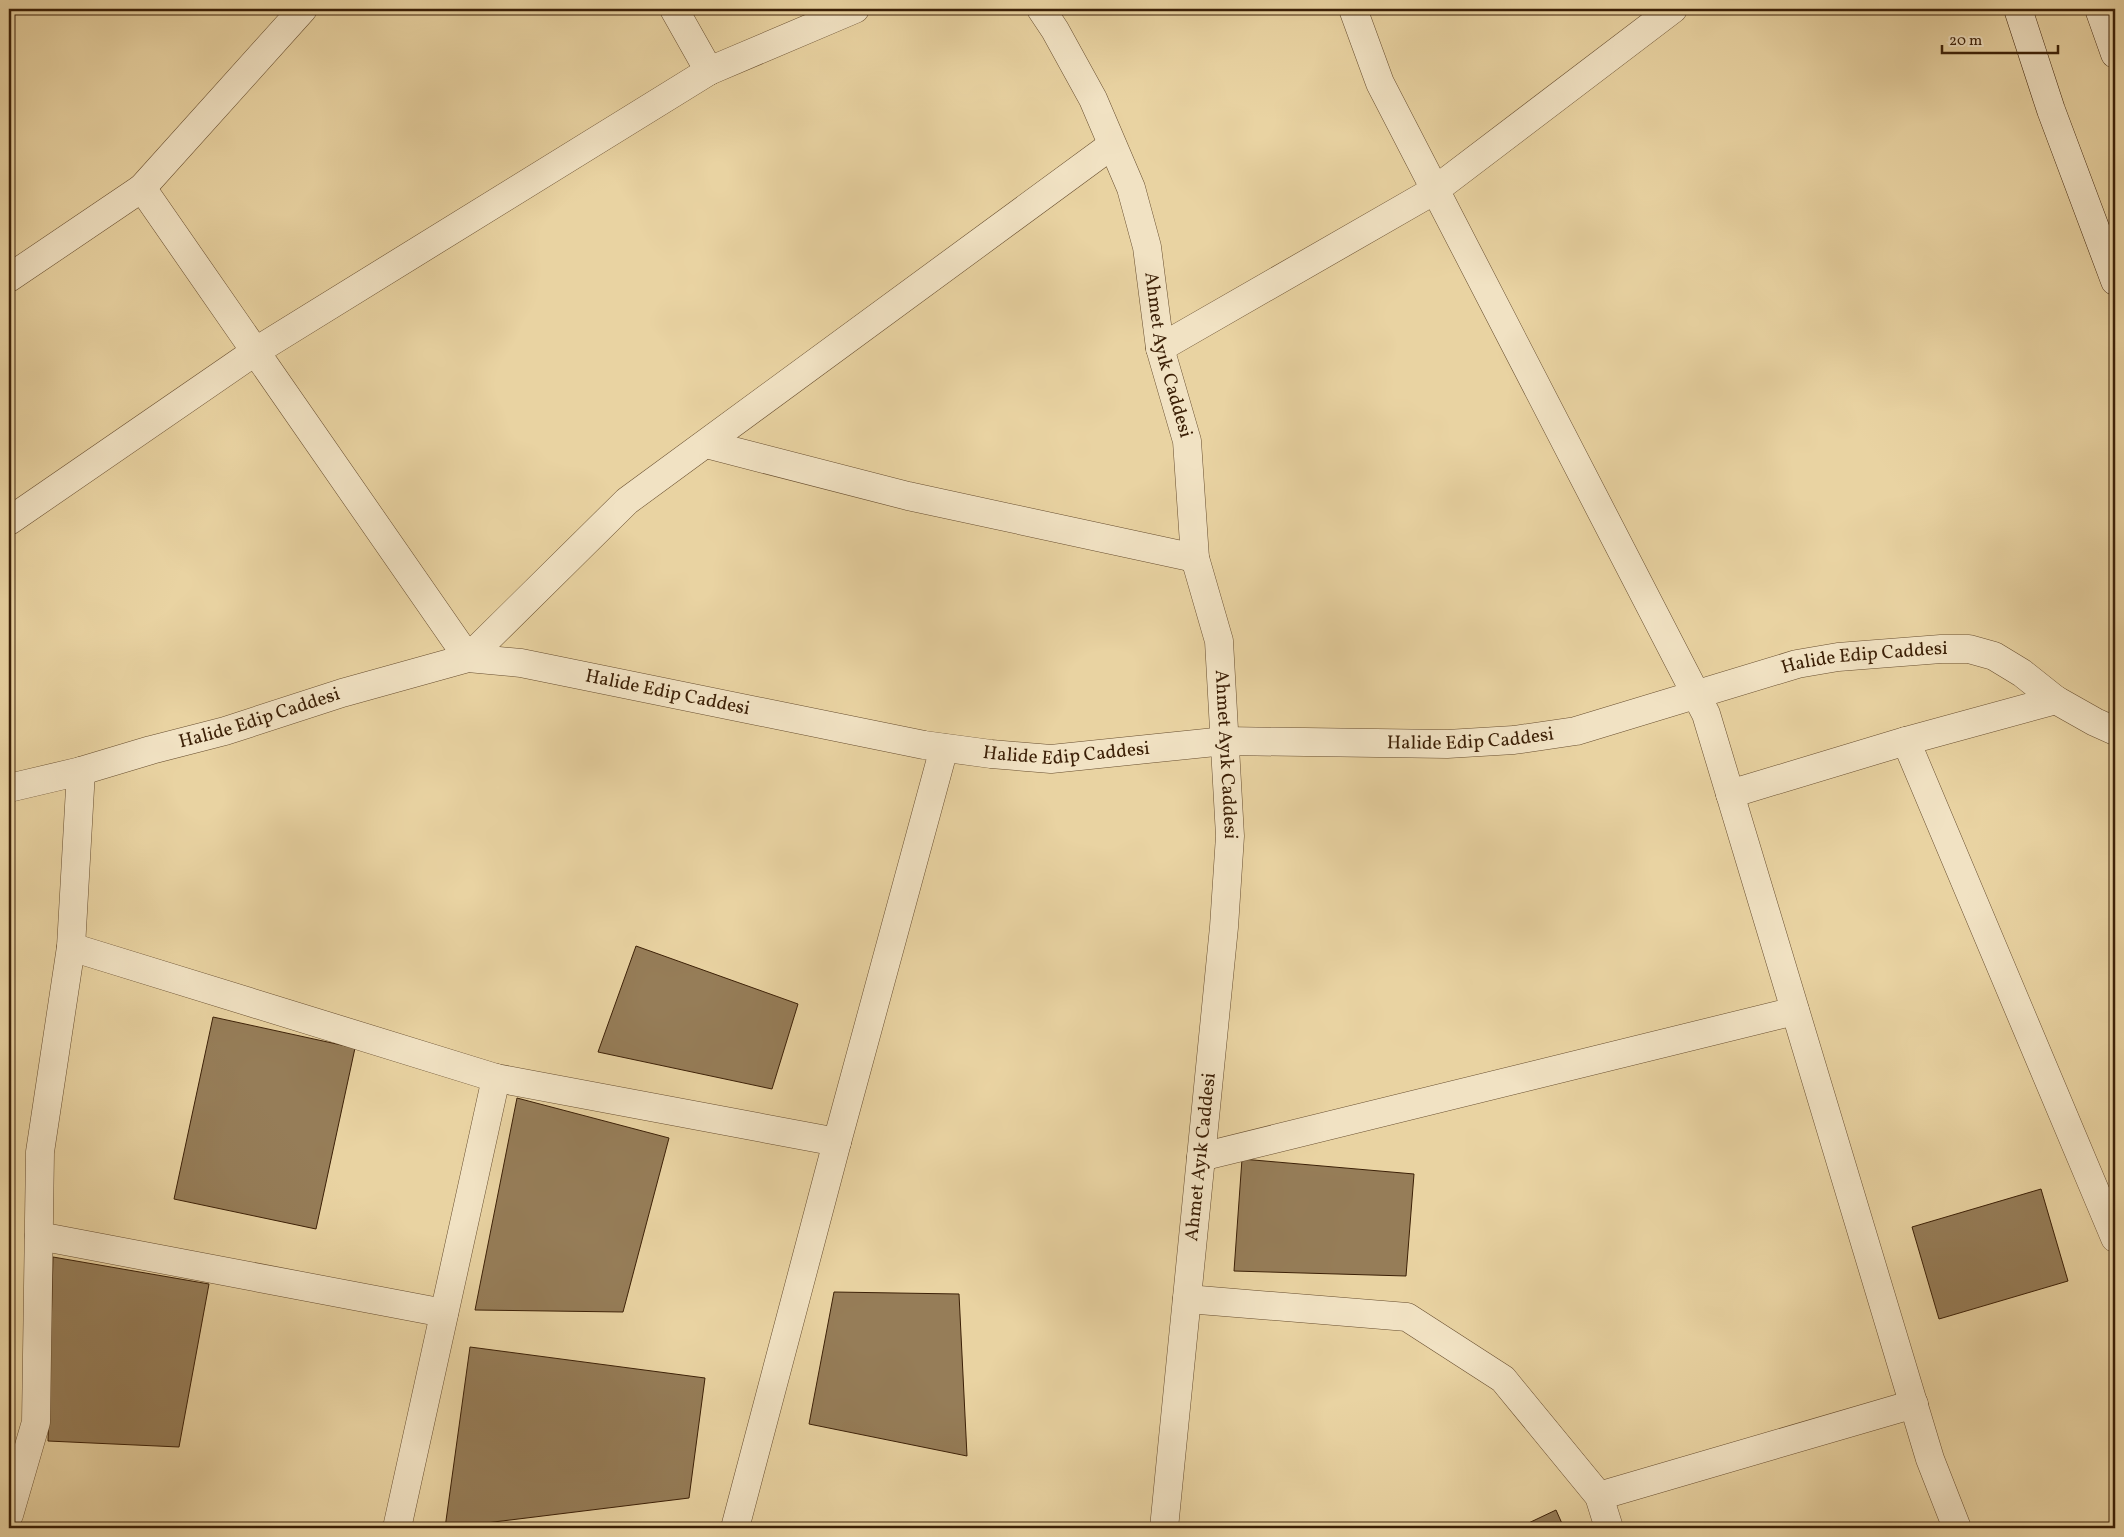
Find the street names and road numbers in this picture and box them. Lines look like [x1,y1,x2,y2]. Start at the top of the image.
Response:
street label: Ahmet Ayık Caddesi [1137,270,1199,441]
street label: Halide Edip Caddesi [1778,636,1948,681]
street label: Halide Edip Caddesi [583,663,752,722]
street label: Ahmet Ayık Caddesi [1208,669,1243,840]
street label: Halide Edip Caddesi [176,681,344,755]
street label: Halide Edip Caddesi [1387,721,1556,757]
street label: Halide Edip Caddesi [981,736,1151,772]
street label: Ahmet Ayık Caddesi [1179,1071,1223,1243]

